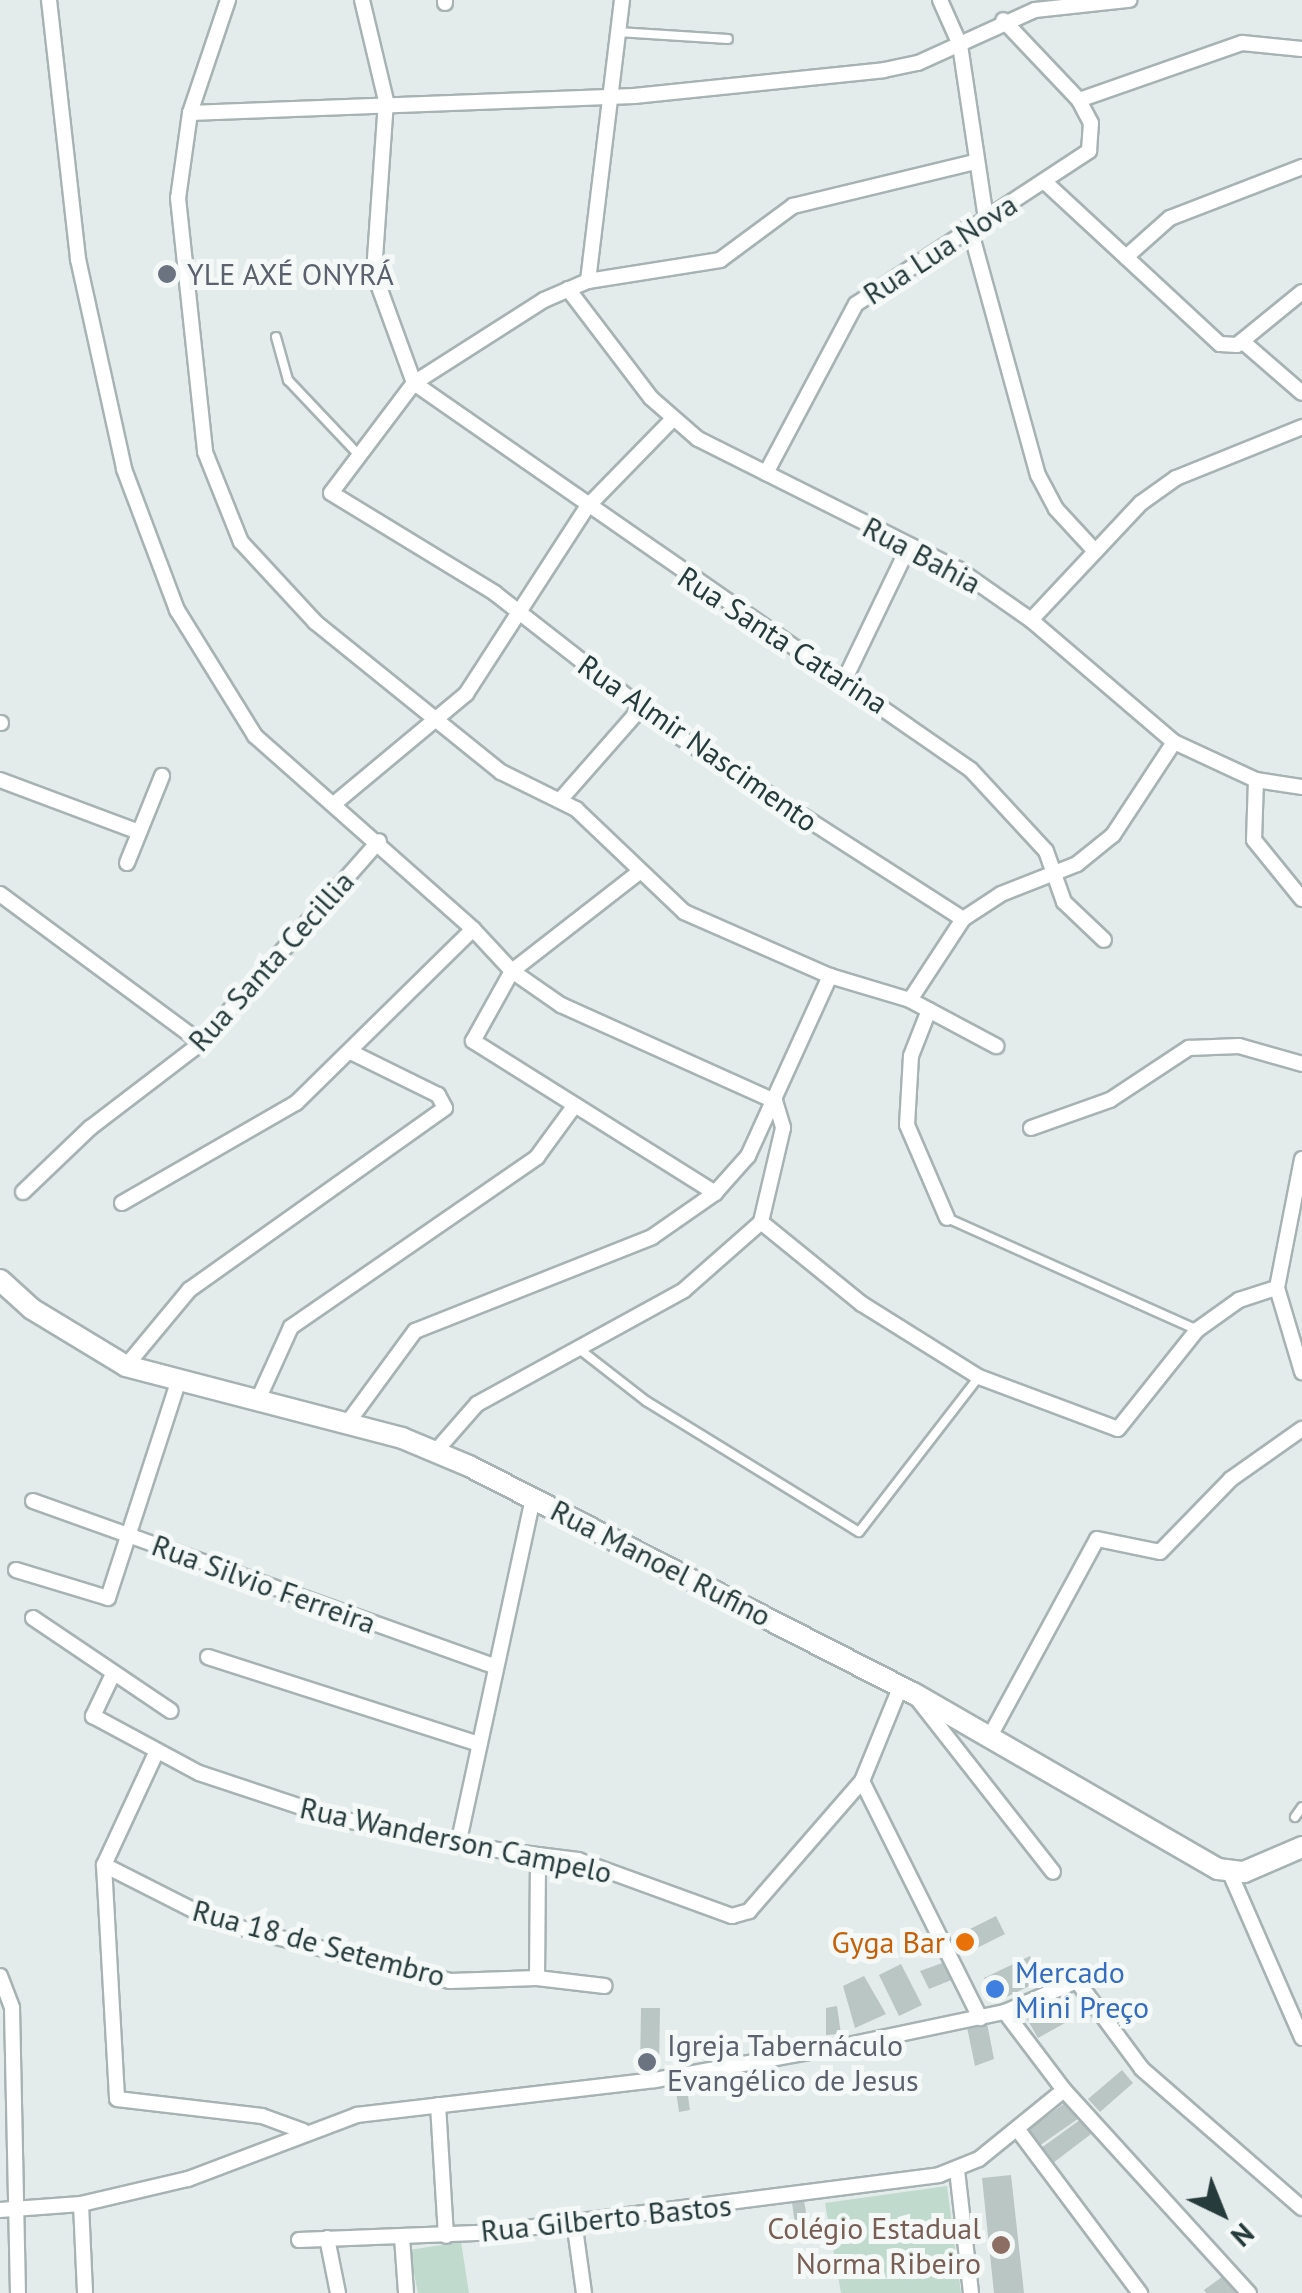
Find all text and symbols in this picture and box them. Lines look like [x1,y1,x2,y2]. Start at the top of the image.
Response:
street label: Rua Lua Nova [856,186,1024,312]
place label: YLE AXÉ ONYRÁ [187,256,395,292]
marker: YLE AXÉ ONYRÁ [156,263,178,285]
street label: Rua Bahia [857,509,987,601]
street label: Rua Santa Catarina [671,559,895,721]
street label: Rua Almir Nascimento [571,647,825,839]
street label: Rua Santa Cecillia [181,864,361,1058]
street label: Rua Manoel Rufino [545,1492,777,1634]
street label: Rua Silvio Ferreira [147,1527,381,1641]
street label: Rua Wanderson Campelo [297,1789,615,1891]
street label: Rua 18 de Setembro [189,1892,449,1994]
place label: Gyga Bar [831,1924,945,1960]
marker: Gyga Bar [954,1931,976,1953]
place label: Mercado Mini Preço [1015,1954,1149,2024]
marker: Mercado Mini Preço [984,1978,1006,2000]
place label: Igreja Tabernáculo Evangélico de Jesus [667,2027,919,2098]
marker: Igreja Tabernáculo Evangélico de Jesus [636,2051,658,2073]
north arrow [1172,2163,1272,2263]
street label: Rua Gilberto Bastos [479,2187,733,2249]
place label: Colégio Estadual Norma Ribeiro [767,2210,981,2280]
text: N [1223,2215,1262,2255]
marker: Colégio Estadual Norma Ribeiro [990,2234,1012,2256]

